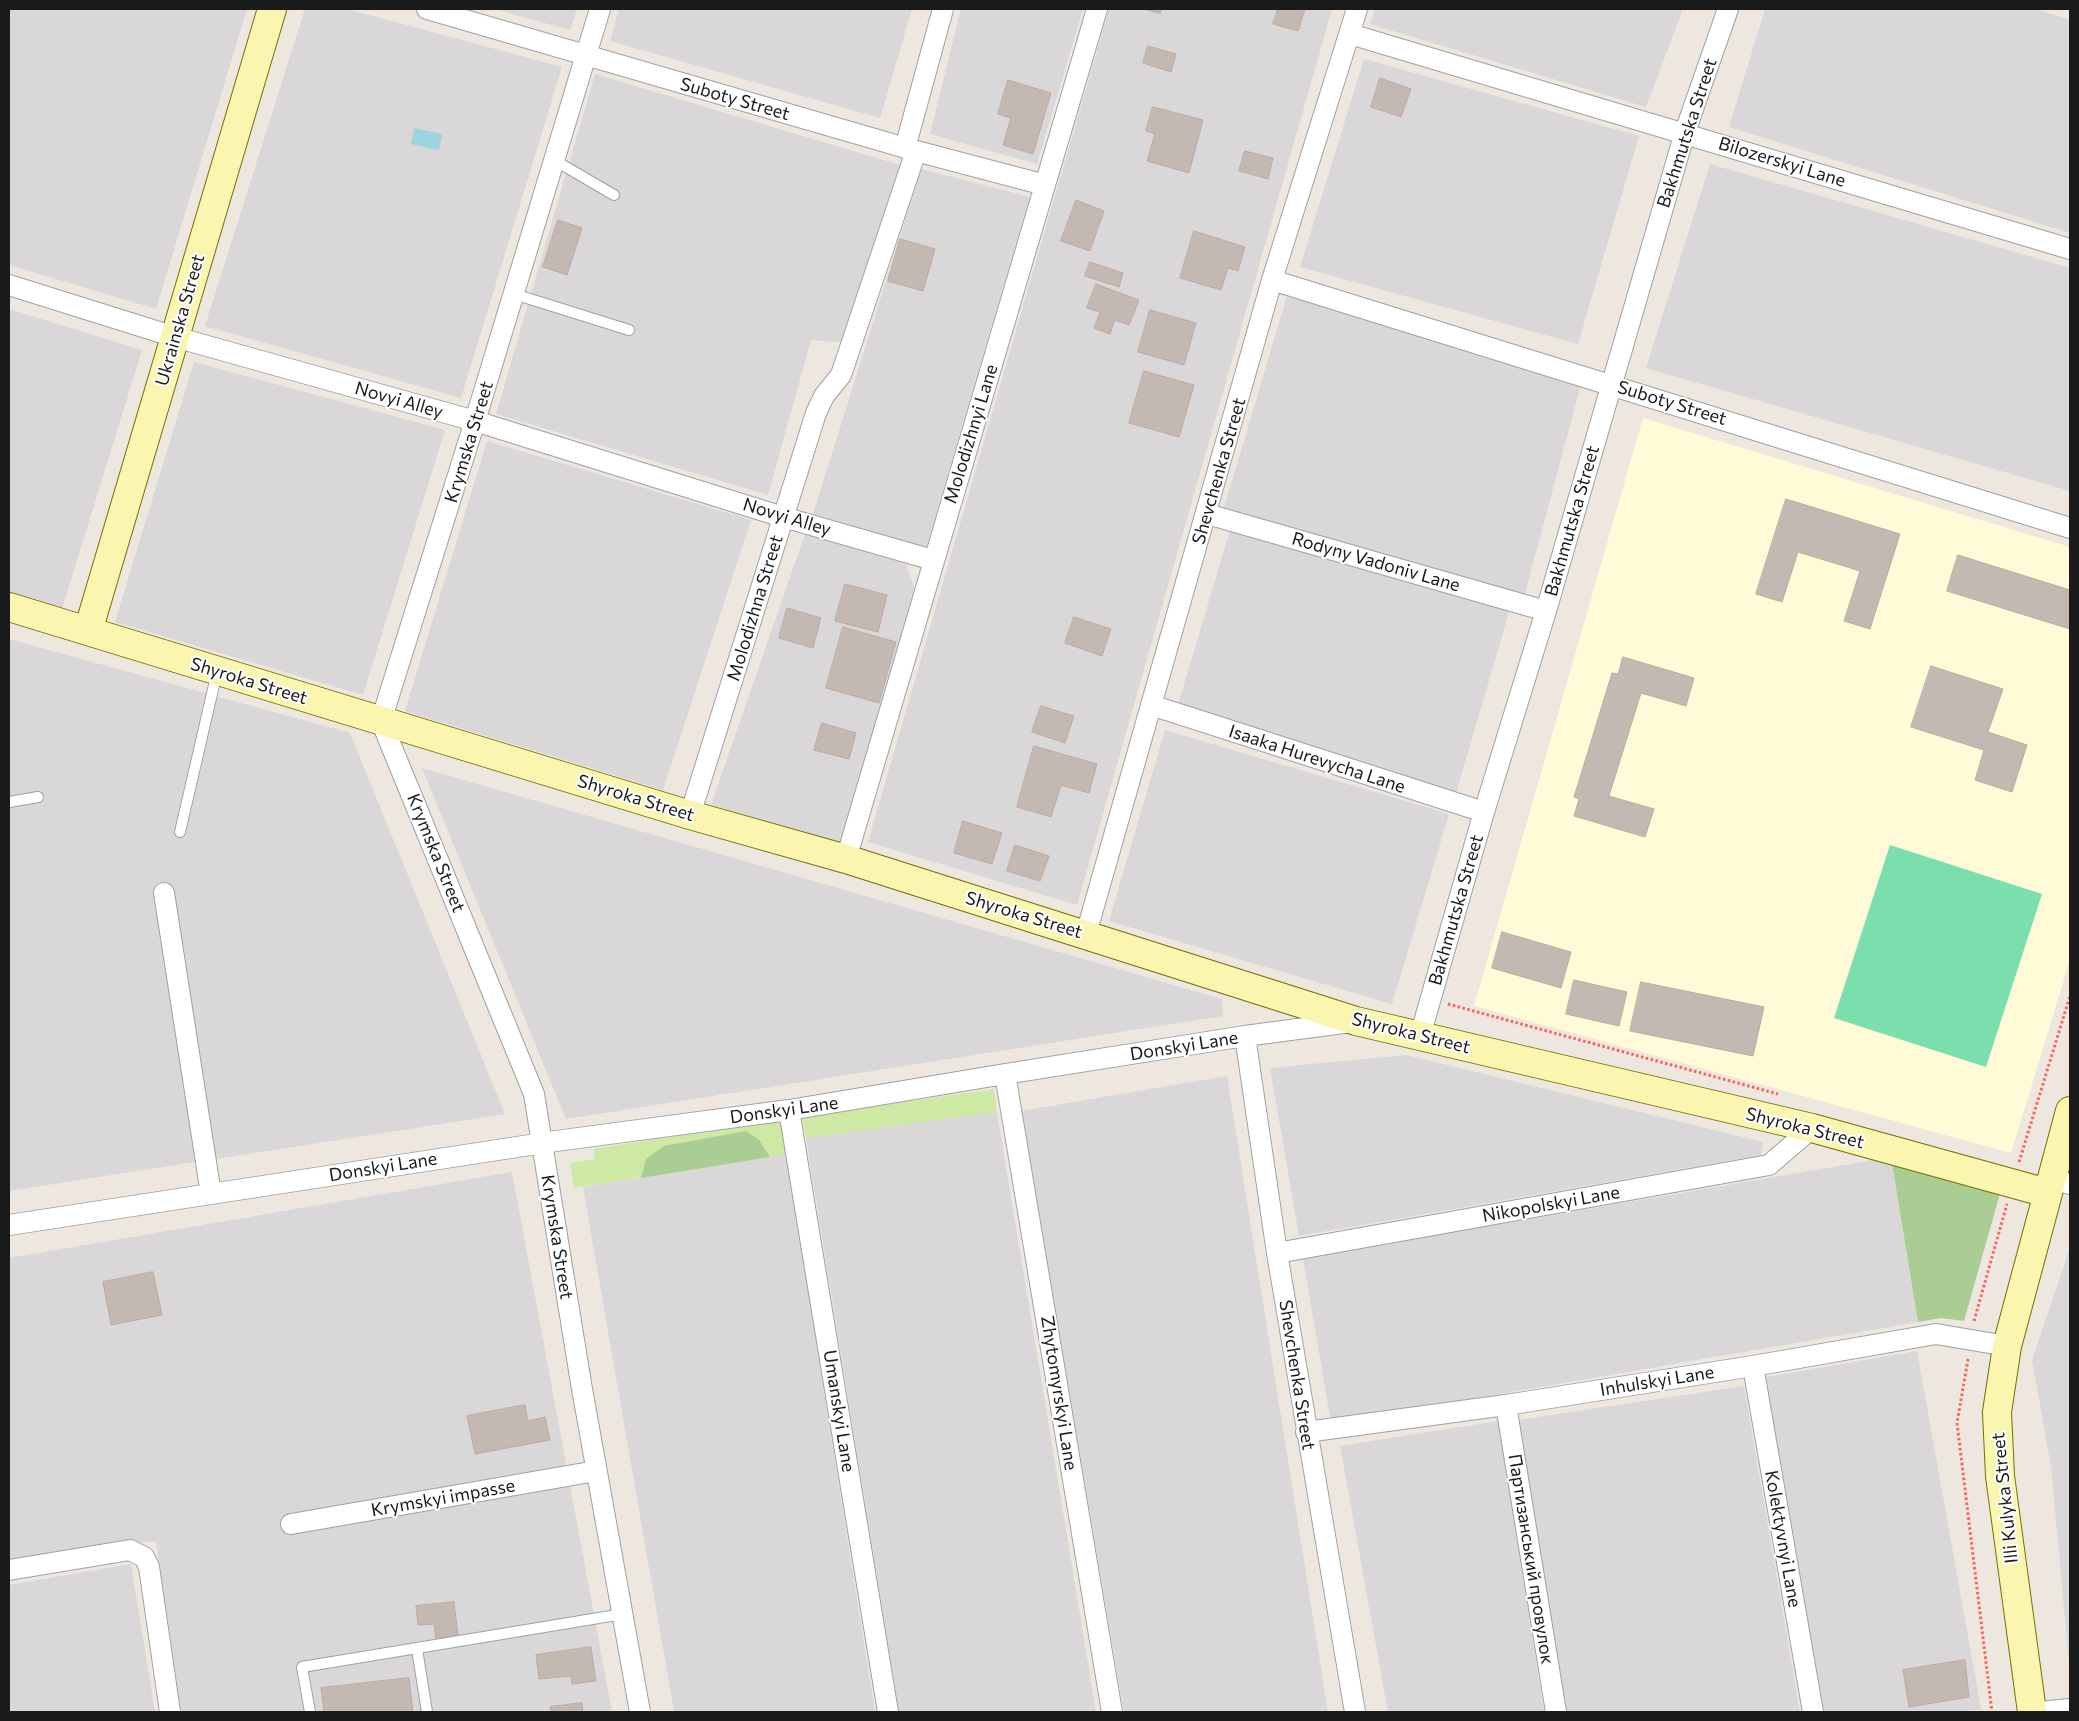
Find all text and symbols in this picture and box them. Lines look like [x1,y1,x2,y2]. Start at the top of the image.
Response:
street label: Bakhmutska Street [1653,56,1721,210]
street label: Suboty Street [678,73,792,125]
street label: Bilozerskyi Lane [1716,132,1848,192]
street label: Ukrainska Street [151,252,209,388]
street label: Molodizhnyi Lane [940,362,1002,506]
street label: Suboty Street [1615,376,1729,430]
street label: Novyi Alley [352,377,446,423]
street label: Krymska Street [440,379,498,505]
street label: Shevchenka Street [1188,395,1250,547]
street label: Bakhmutska Street [1540,443,1604,599]
street label: Novyi Alley [740,493,834,541]
street label: Rodyny Vadoniv Lane [1289,528,1463,596]
street label: Molodizhna Street [723,532,787,684]
street label: Shyroka Street [188,653,310,709]
street label: Isaaka Hurevycha Lane [1226,720,1408,798]
street label: Shyroka Street [575,770,697,826]
street label: Krymska Street [402,791,470,915]
street label: Bakhmutska Street [1424,832,1488,988]
street label: Shyroka Street [963,887,1085,943]
street label: Shyroka Street [1350,1008,1472,1058]
street label: Donskyi Lane [1128,1027,1240,1065]
street label: Donskyi Lane [728,1092,840,1128]
street label: Shyroka Street [1744,1103,1866,1153]
street label: Donskyi Lane [327,1148,439,1186]
street label: Krymska Street [536,1173,578,1301]
street label: Nikopolskyi Lane [1481,1181,1621,1227]
street label: Shevchenka Street [1274,1298,1320,1452]
street label: Zhytomyrskyi Lane [1036,1314,1082,1472]
street label: Umanskyi Lane [819,1348,859,1474]
street label: Inhulskyi Lane [1598,1361,1716,1401]
street label: Illi Kulyka Street [1987,1431,2023,1565]
street label: Партизанський провулок [1504,1452,1558,1666]
street label: Kolektyvnyi Lane [1760,1469,1806,1609]
street label: Krymskyi impasse [369,1475,517,1521]

